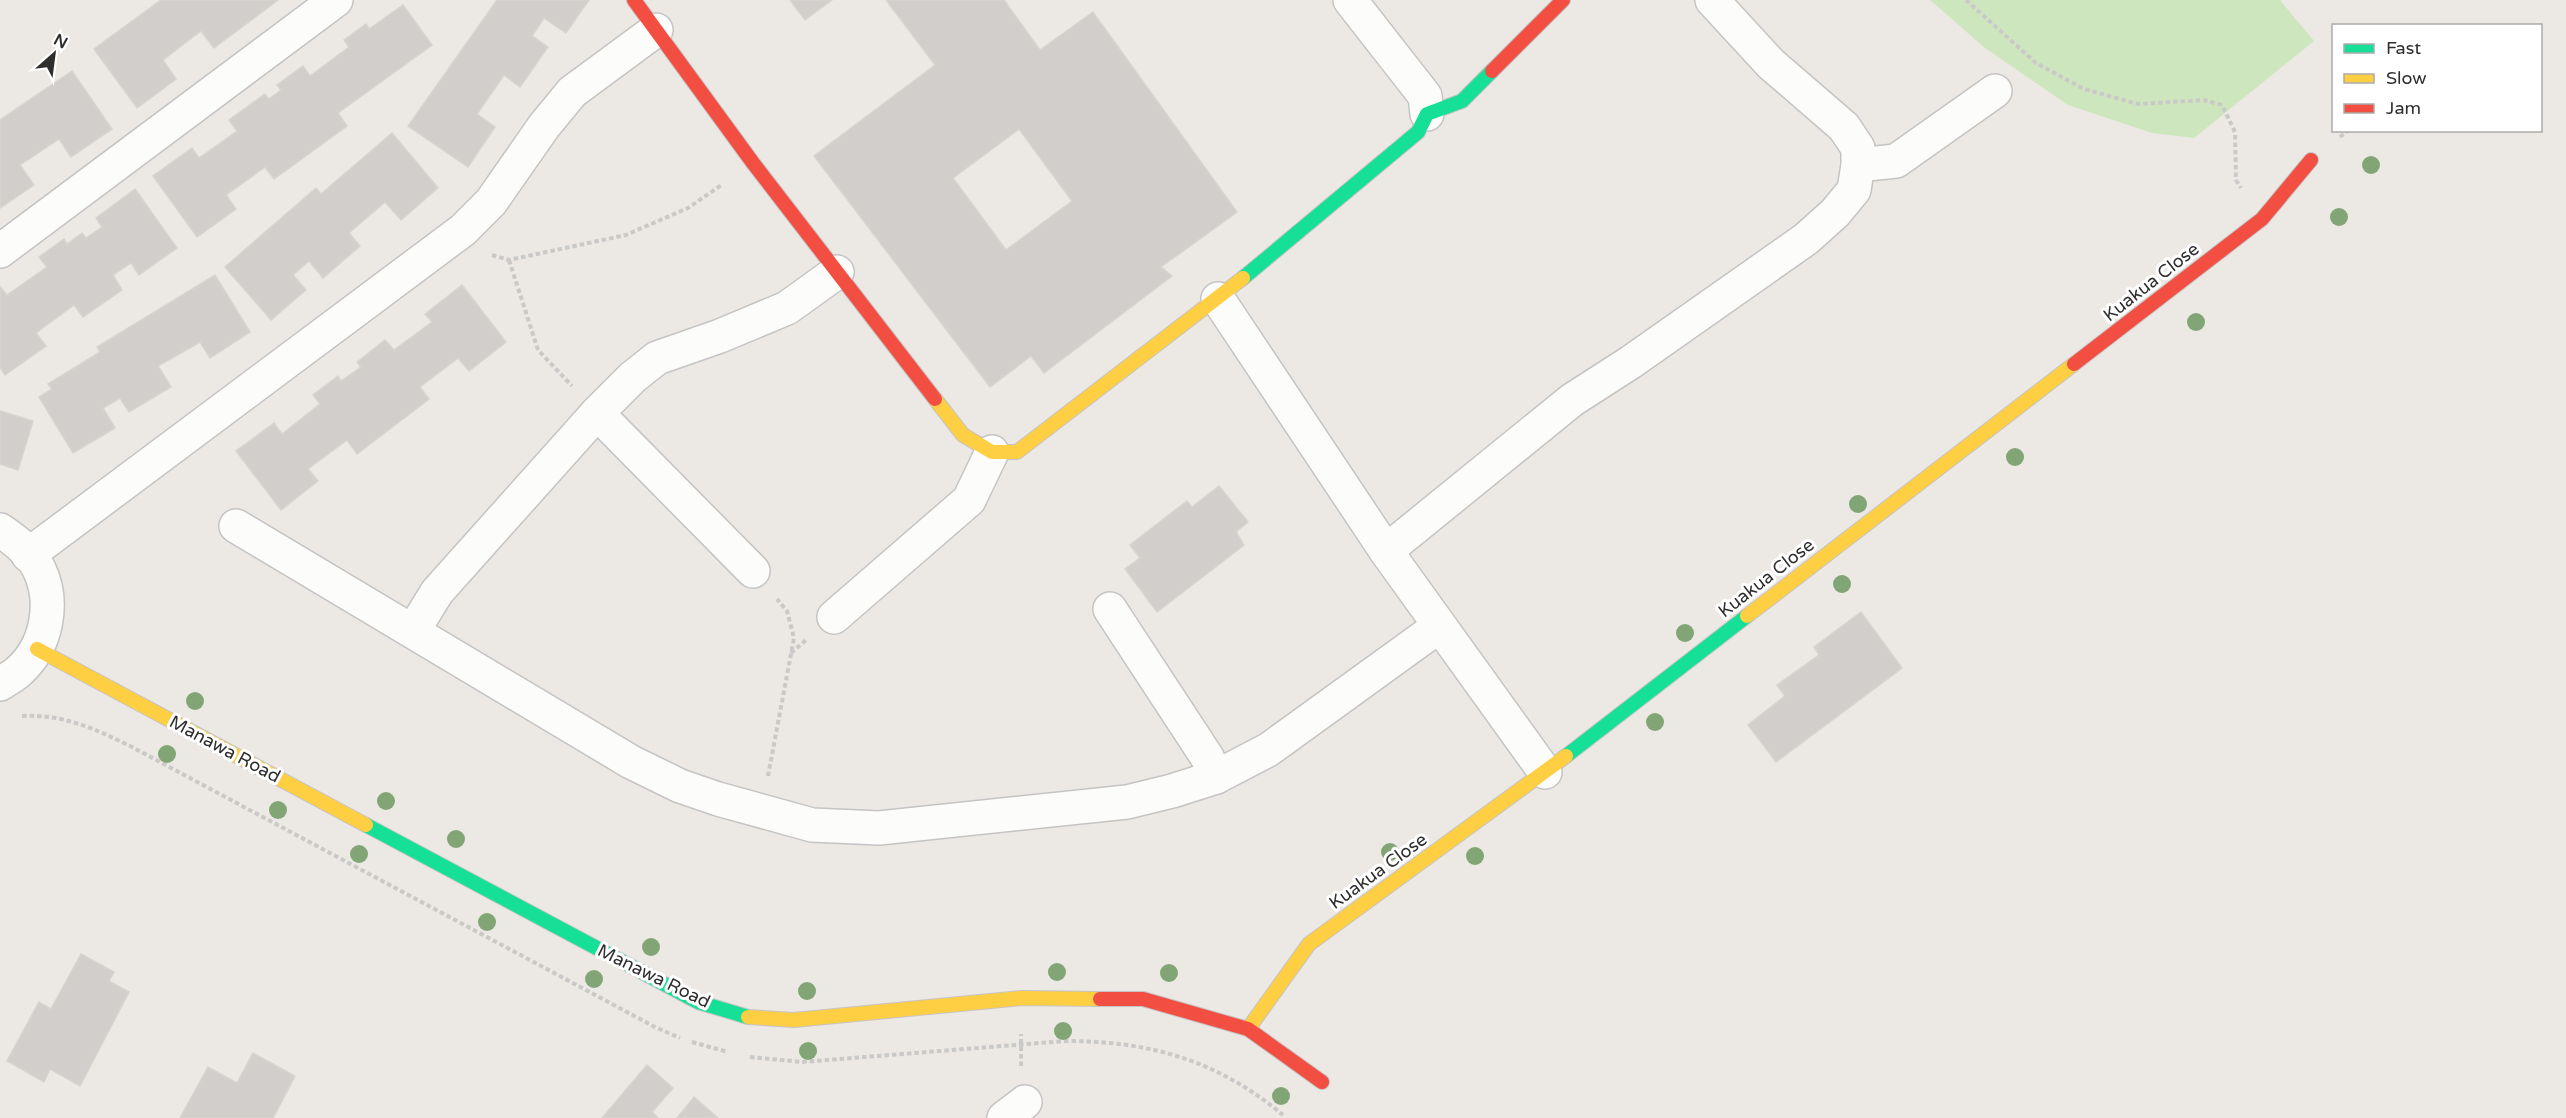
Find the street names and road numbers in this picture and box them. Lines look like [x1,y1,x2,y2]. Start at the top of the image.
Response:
street label: Kuakua Close [2099,238,2203,326]
street label: Kuakua Close [1714,534,1818,622]
street label: Manawa Road [166,711,284,787]
street label: Kuakua Close [1325,828,1431,914]
street label: Manawa Road [594,939,714,1013]

